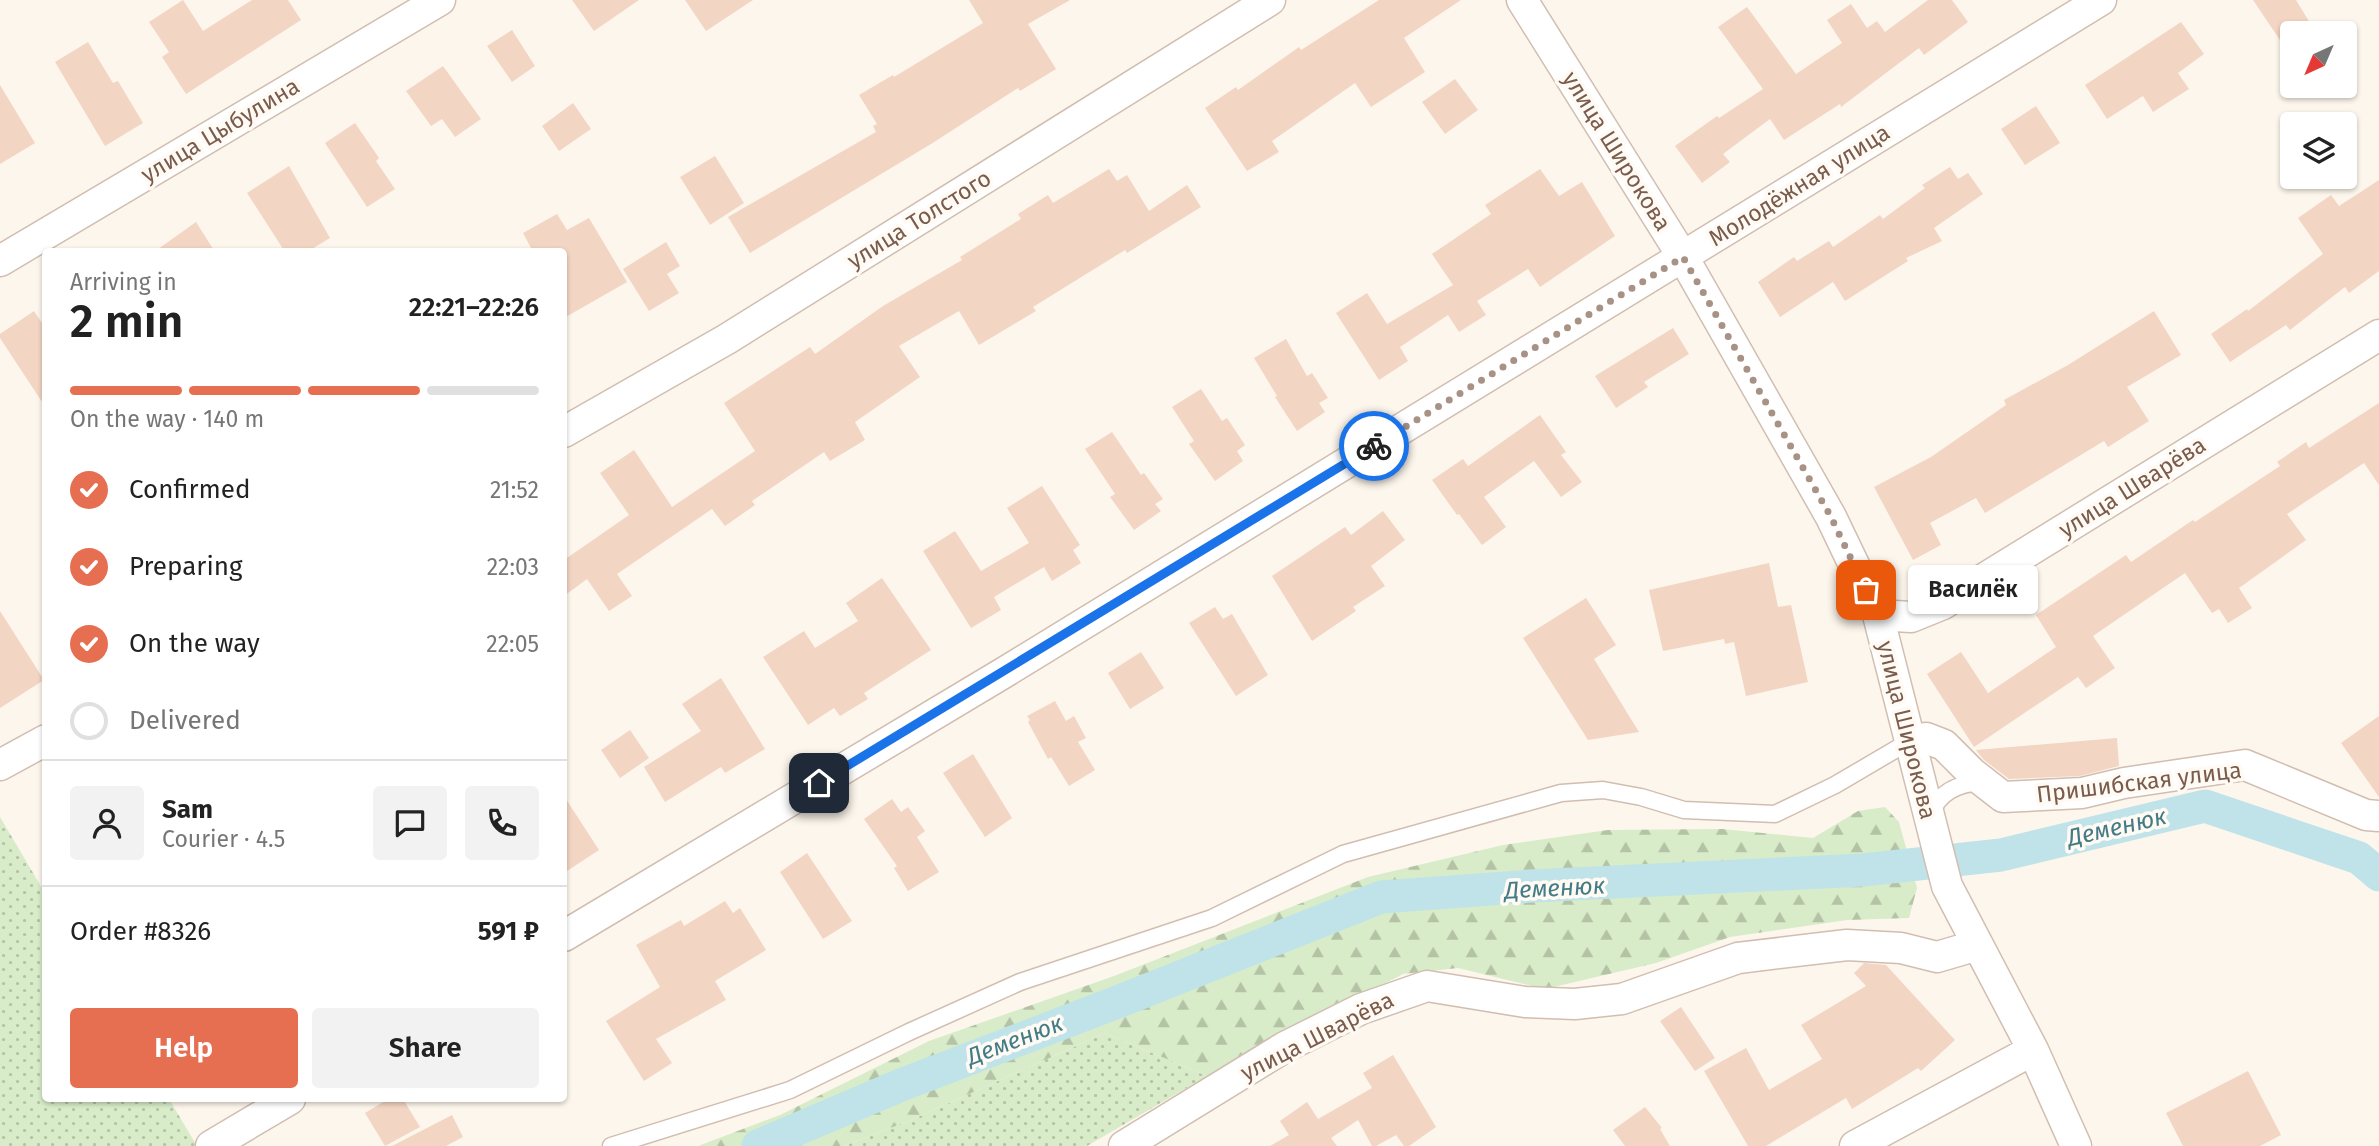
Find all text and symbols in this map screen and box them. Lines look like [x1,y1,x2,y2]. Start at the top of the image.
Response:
north arrow [2280,21,2357,98]
map controls [2280,21,2357,189]
street label: улица Широкова [1557,66,1677,236]
street label: улица Цыбулина [136,72,304,188]
button: layers [2280,112,2357,189]
street label: Молодёжная улица [1703,118,1895,252]
street label: улица Толстого [842,164,996,274]
text: Arriving in [70,268,177,296]
text: 22:21–22:26 [409,292,539,323]
text: 2 min [70,294,183,349]
text: On the way · 140 m [70,405,264,433]
courier [1339,411,1409,481]
icon: bike [1355,427,1393,465]
street label: улица Шварёва [2053,431,2211,543]
icon: check [70,471,108,509]
text: Confirmed [129,474,250,505]
text: 21:52 [490,476,539,504]
icon: check [70,548,108,586]
text: Preparing [129,551,242,582]
text: 22:03 [487,553,539,581]
pin [1836,560,1896,620]
callout: Василёк [1908,566,2038,614]
icon: bag [1847,571,1885,609]
text: Василёк [1928,575,2018,603]
icon: check [70,625,108,663]
text: On the way [129,628,260,659]
text: 22:05 [486,630,539,658]
street label: улица Широкова [1871,638,1943,822]
text: Delivered [129,705,241,736]
pin [789,753,849,813]
street label: Пришибская улица [2035,756,2243,808]
icon: home [800,764,838,802]
button: person [70,786,144,860]
button: chat [373,786,447,860]
button: phone [465,786,539,860]
text: Sam [162,794,213,825]
water label: Деменюк [2063,802,2170,852]
text: Courier · 4.5 [162,825,285,853]
water label: Деменюк [1502,871,1606,905]
text: Order #8326 [70,916,211,947]
text: 591 ₽ [478,916,539,947]
street label: улица Шварёва [1236,985,1398,1087]
button: Help [70,1008,298,1088]
button: Share [312,1008,539,1088]
water label: Деменюк [961,1009,1067,1072]

